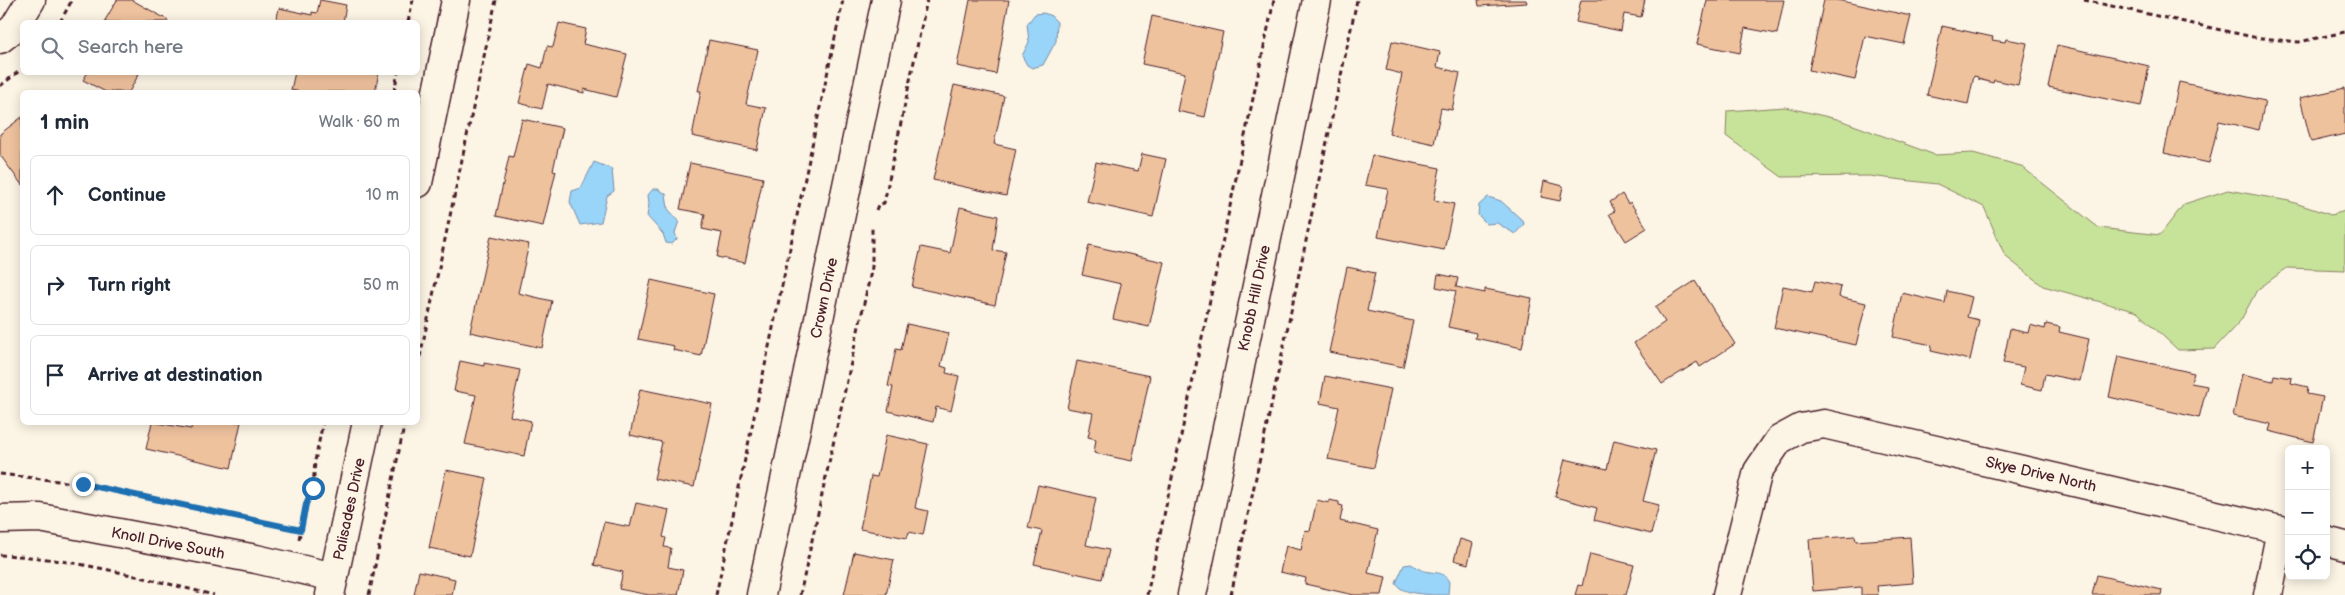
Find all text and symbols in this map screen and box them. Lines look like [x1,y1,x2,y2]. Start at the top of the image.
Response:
search box [20,20,420,75]
icon: search [38,34,66,62]
text: Search here [78,36,183,59]
text: 1 min [40,110,89,135]
text: Walk · 60 m [319,113,400,132]
icon: ahead [41,181,69,209]
text: Continue [88,184,166,207]
text: 10 m [366,186,399,205]
street label: Knobb Hill Drive [1234,243,1275,353]
street label: Crown Drive [807,256,842,340]
icon: right [41,271,69,299]
text: Turn right [88,274,171,297]
text: 50 m [363,276,399,295]
icon: arrive [41,361,69,389]
text: Arrive at destination [88,364,263,387]
map controls [2285,445,2330,580]
button: + [2285,445,2330,490]
street label: Skye Drive North [1984,453,2098,496]
street label: Palisades Drive [329,456,370,562]
route end [72,473,95,496]
route start [302,477,325,500]
button: − [2285,490,2330,535]
street label: Knoll Drive South [110,523,226,564]
button: locate [2285,535,2330,580]

